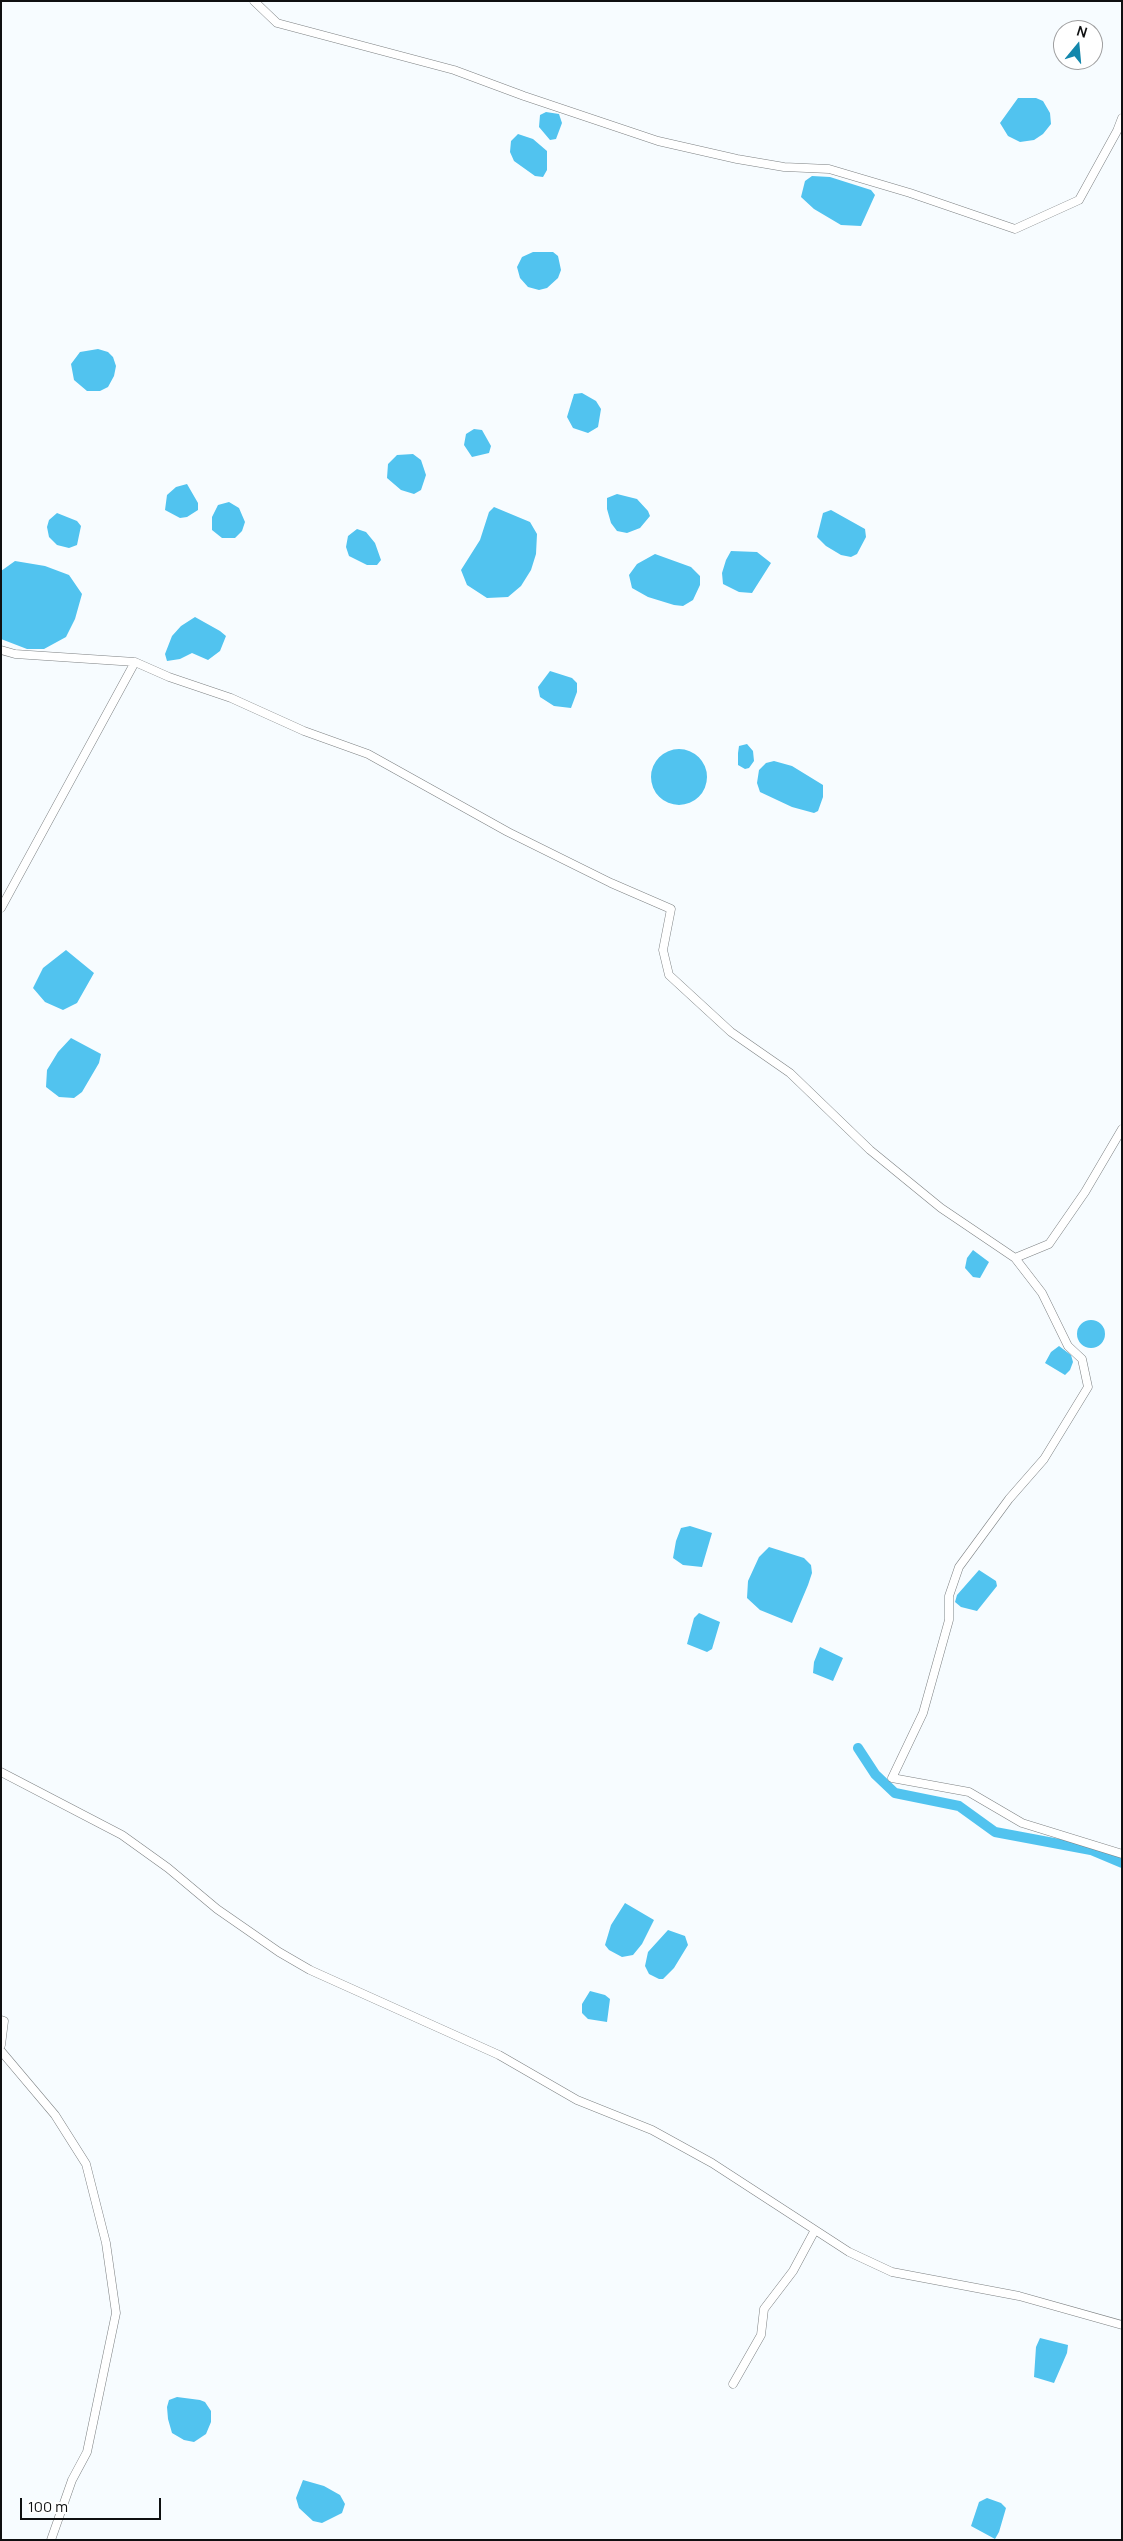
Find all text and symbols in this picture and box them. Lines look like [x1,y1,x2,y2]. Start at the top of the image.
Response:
north arrow [1053,20,1103,70]
text: N [1075,21,1090,42]
scale bar [22,2488,164,2520]
text: 100 m [28,2496,68,2517]

